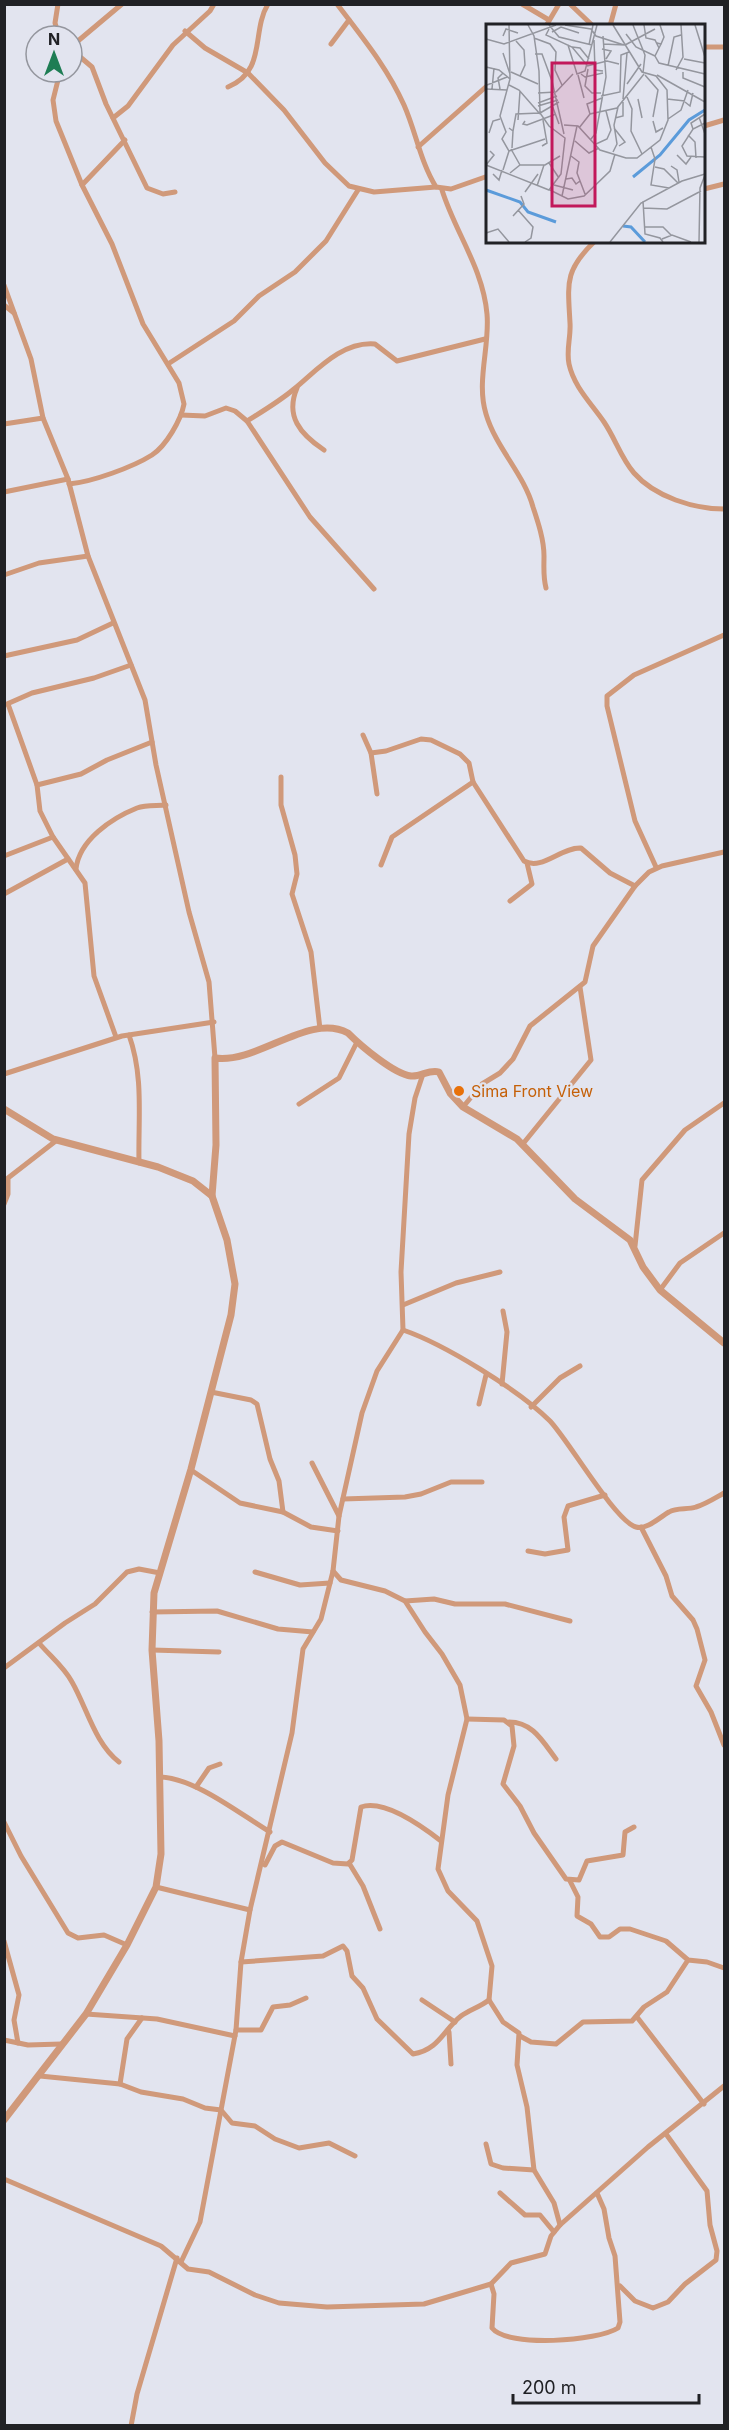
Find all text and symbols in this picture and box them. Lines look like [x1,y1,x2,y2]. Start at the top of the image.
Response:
north arrow [24,24,84,84]
inset map [486,24,705,243]
text: N [48,29,60,49]
place label: Sima Front View [471,1081,593,1101]
marker: Sima Front View [452,1084,466,1098]
scale bar [513,2367,699,2405]
text: 200 m [522,2377,577,2398]

